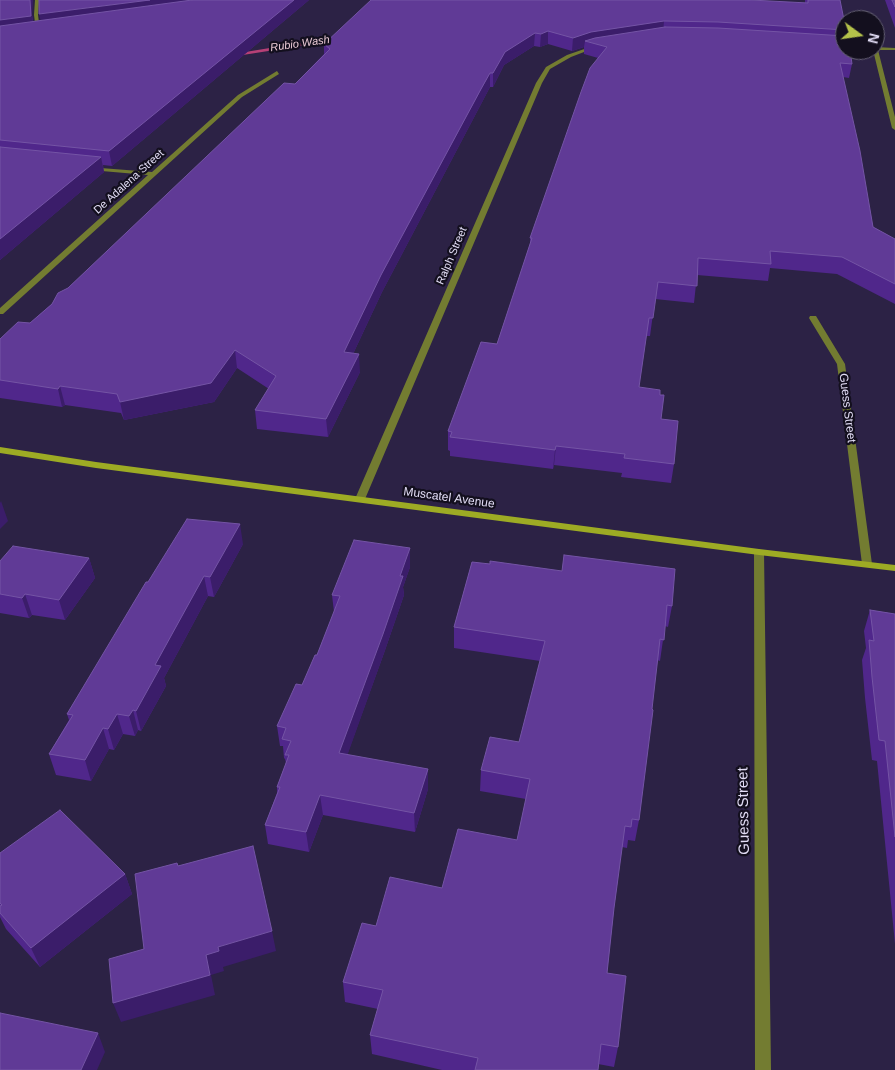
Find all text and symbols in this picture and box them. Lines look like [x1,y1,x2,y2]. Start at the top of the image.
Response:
north arrow [835,10,885,60]
text: N [865,32,883,45]
water label: Rubio Wash [270,33,330,55]
street label: De Adalena Street [91,147,167,217]
street label: Ralph Street [434,225,470,287]
street label: Guess Street [836,372,858,444]
street label: Muscatel Avenue [403,484,495,512]
street label: Guess Street [734,767,754,855]

